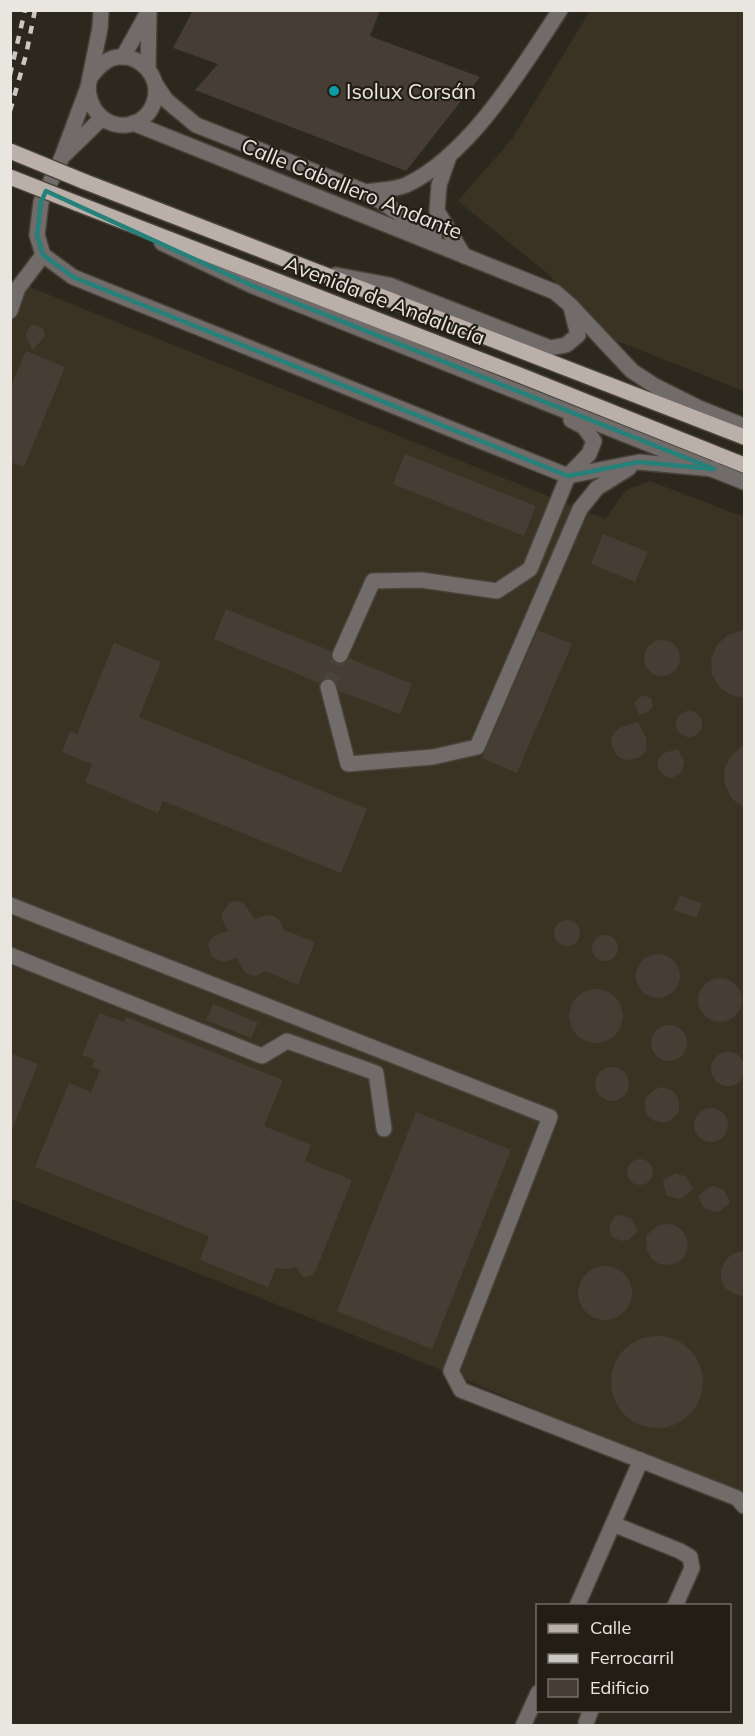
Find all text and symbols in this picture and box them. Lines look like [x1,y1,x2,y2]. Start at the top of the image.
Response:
place label: Isolux Corsán [346,78,476,104]
marker: Isolux Corsán [327,84,341,98]
street label: Calle Caballero Andante [238,132,466,244]
street label: Avenida de Andalucía [281,250,489,350]
legend [536,1604,731,1712]
text: Calle [590,1616,631,1639]
text: Ferrocarril [590,1646,674,1669]
text: Edificio [590,1676,649,1699]

